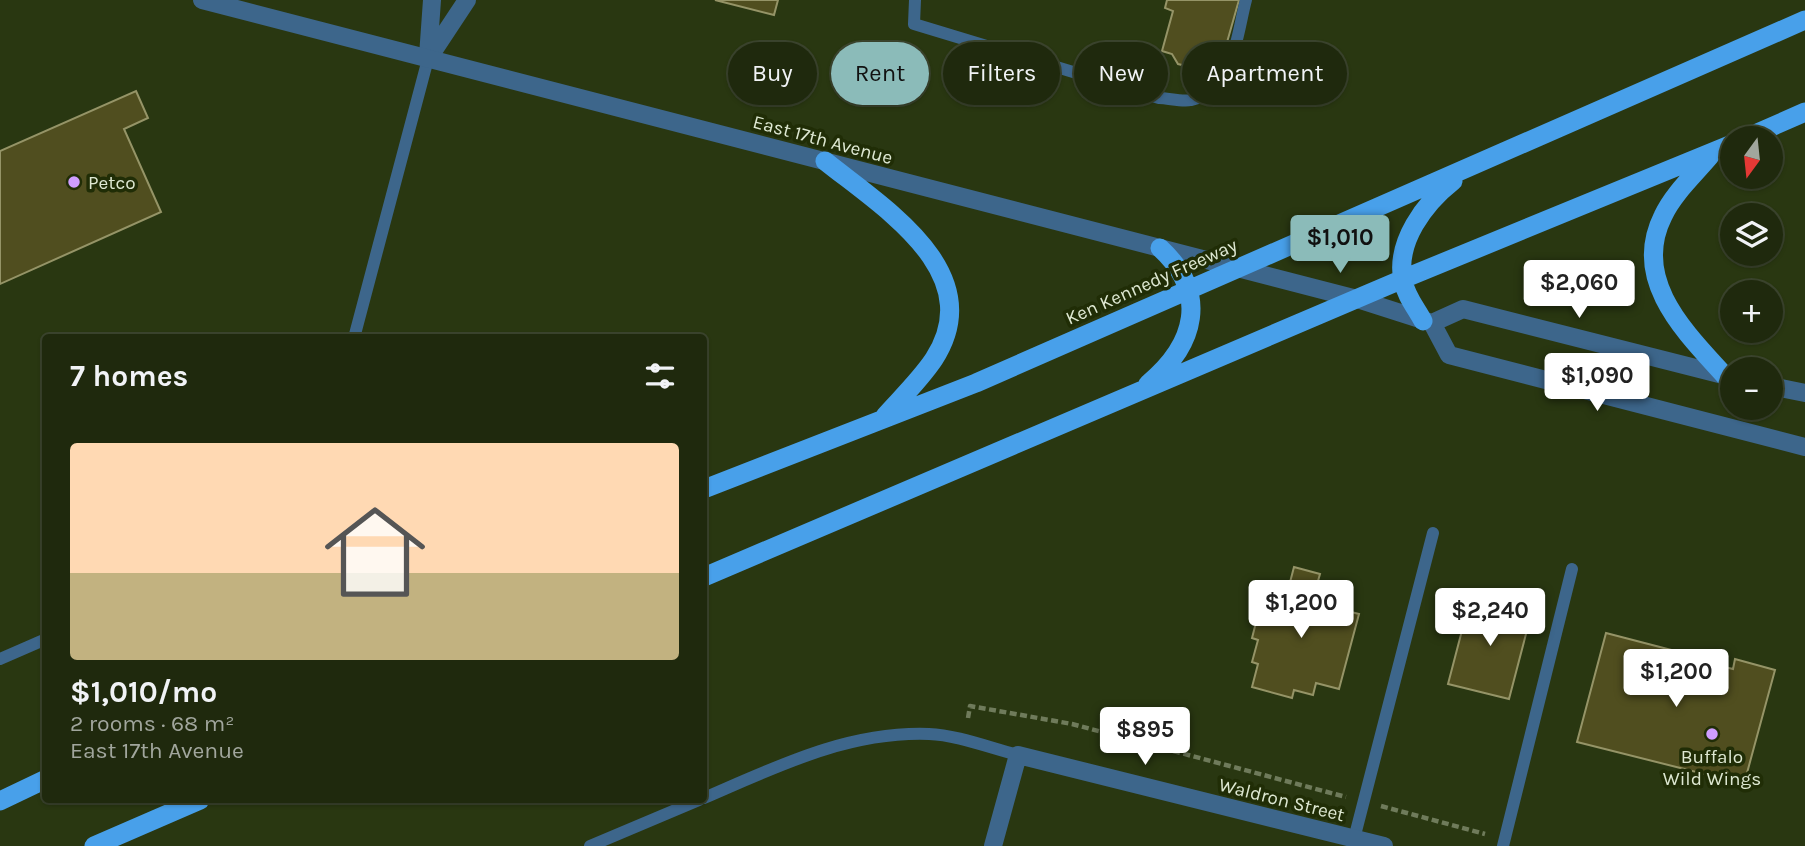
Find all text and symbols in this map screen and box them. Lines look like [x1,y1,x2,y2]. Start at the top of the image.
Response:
chip: Buy [728,42,817,105]
chip: Rent [831,42,929,105]
chip: Filters [943,42,1060,105]
chip: New [1074,42,1168,105]
chip: Apartment [1182,42,1347,105]
street label: East 17th Avenue [751,111,895,169]
north arrow [1720,126,1783,189]
map controls [1720,126,1783,420]
place label: Petco [88,172,136,194]
marker: Petco [66,174,82,190]
button: layers [1720,203,1783,266]
pin: $1,010 [1283,216,1397,275]
text: $1,010 [1306,224,1374,251]
street label: Ken Kennedy Freeway [1062,234,1241,330]
pin: $2,060 [1522,260,1636,320]
text: $2,060 [1540,269,1618,296]
button: + [1720,280,1783,343]
pin: $1,090 [1540,354,1654,413]
icon: filters [641,357,679,395]
button: − [1720,357,1783,420]
text: 7 homes [70,358,188,394]
text: $1,090 [1561,362,1634,389]
icon: home [312,489,438,615]
pin: $1,200 [1244,580,1358,640]
pin: $2,240 [1433,588,1547,648]
text: $1,200 [1265,589,1337,616]
text: $2,240 [1451,597,1529,624]
pin: $1,200 [1619,650,1733,709]
text: $1,200 [1640,658,1712,685]
text: $1,010/mo [70,674,217,710]
pin: $895 [1104,708,1186,767]
text: 2 rooms · 68 m² [70,710,234,737]
text: $895 [1116,716,1174,743]
marker: Buffalo Wild Wings [1704,726,1720,742]
text: East 17th Avenue [70,737,244,764]
place label: Buffalo Wild Wings [1663,746,1761,790]
street label: Waldron Street [1217,774,1347,826]

